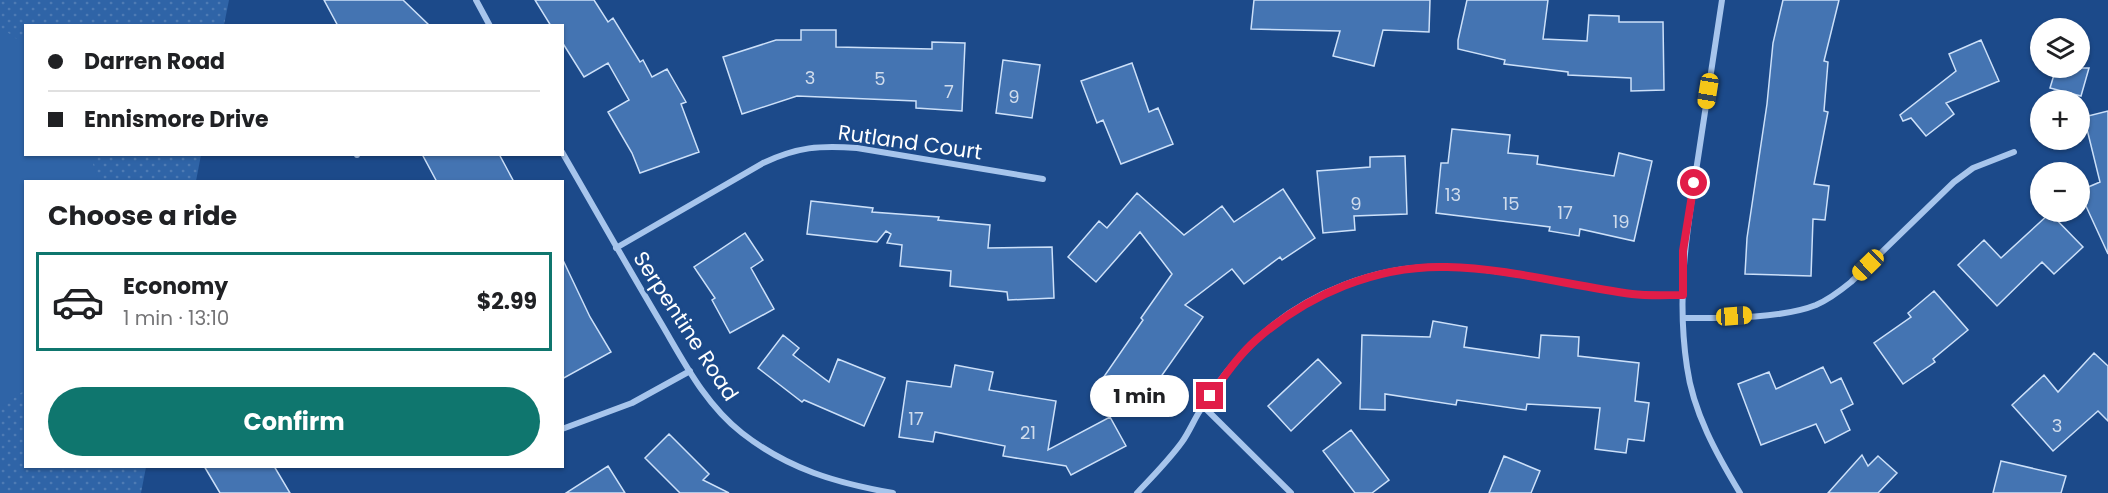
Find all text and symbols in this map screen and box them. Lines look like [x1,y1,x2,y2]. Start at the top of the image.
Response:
map controls [2030,18,2090,222]
button: layers [2030,18,2090,78]
text: Darren Road [84,46,225,77]
house number: 3 [805,65,815,90]
house number: 5 [874,66,886,91]
car [1696,72,1720,110]
house number: 7 [944,79,954,104]
house number: 9 [1008,84,1020,109]
button: + [2030,90,2090,150]
text: Ennismore Drive [84,104,269,135]
street label: Rutland Court [836,118,984,166]
button: − [2030,162,2090,222]
route start [1680,169,1707,196]
house number: 13 [1445,182,1461,207]
house number: 9 [1350,191,1362,216]
house number: 15 [1502,191,1520,216]
text: Choose a ride [48,197,237,234]
house number: 17 [1557,200,1573,225]
house number: 19 [1612,209,1630,234]
street label: Serpentine Road [627,245,745,407]
car [1849,246,1887,284]
text: Economy [123,271,228,302]
icon: car [51,275,105,329]
text: $2.99 [477,286,537,317]
text: 1 min · 13:10 [123,304,229,332]
car [1715,306,1753,326]
callout: 1 min [1090,375,1189,417]
text: 1 min [1113,382,1166,410]
route end [1196,382,1223,409]
button: Confirm [48,387,540,456]
house number: 17 [908,406,924,431]
house number: 3 [2052,413,2062,438]
house number: 21 [1020,420,1036,445]

